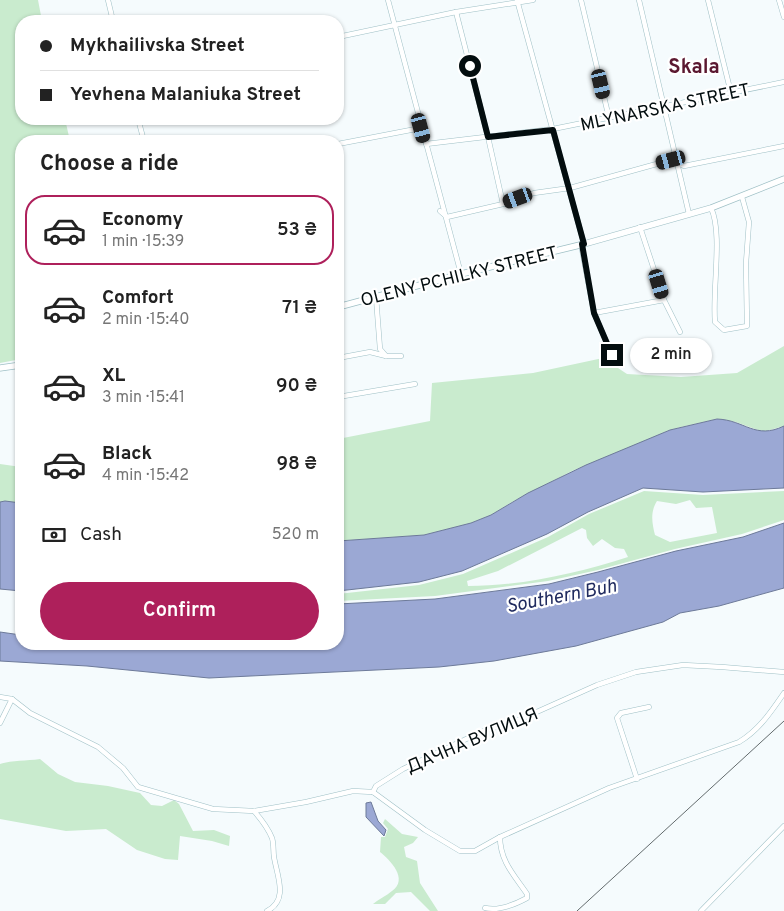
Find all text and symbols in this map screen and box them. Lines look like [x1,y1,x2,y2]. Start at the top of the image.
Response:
text: Mykhailivska Street [70,34,245,58]
route start [459,55,481,77]
district label: Skala [668,55,720,81]
car [590,68,611,100]
street label: MLYNARSKA STREET [578,79,752,138]
text: Yevhena Malaniuka Street [70,83,301,107]
car [409,112,432,144]
car [654,149,687,171]
text: Choose a ride [40,151,178,178]
car [501,186,534,210]
icon: car [42,208,87,253]
text: Economy [102,208,183,232]
text: 53 ₴ [277,218,317,242]
text: 1 min · 15:39 [102,232,184,252]
street label: OLENY PCHILKY STREET [358,242,560,313]
car [647,267,670,301]
icon: car [42,286,87,331]
text: Comfort [102,286,174,310]
text: 71 ₴ [282,296,317,320]
text: 2 min · 15:40 [102,310,189,330]
callout: 2 min [630,338,712,372]
route end [601,344,623,366]
text: 2 min [650,345,692,365]
icon: car [42,364,87,409]
text: XL [102,364,125,388]
text: 90 ₴ [276,374,317,398]
text: 3 min · 15:41 [102,388,185,408]
icon: car [42,442,87,487]
text: Black [102,442,152,466]
text: 98 ₴ [277,452,317,476]
text: 4 min · 15:42 [102,466,189,486]
icon: cash [40,521,68,549]
text: Cash [80,523,122,547]
text: 520 m [272,525,319,545]
water label: Southern Buh [504,574,619,619]
button: Confirm [40,582,319,640]
street label: ДАЧНА ВУЛИЦЯ [403,703,542,780]

